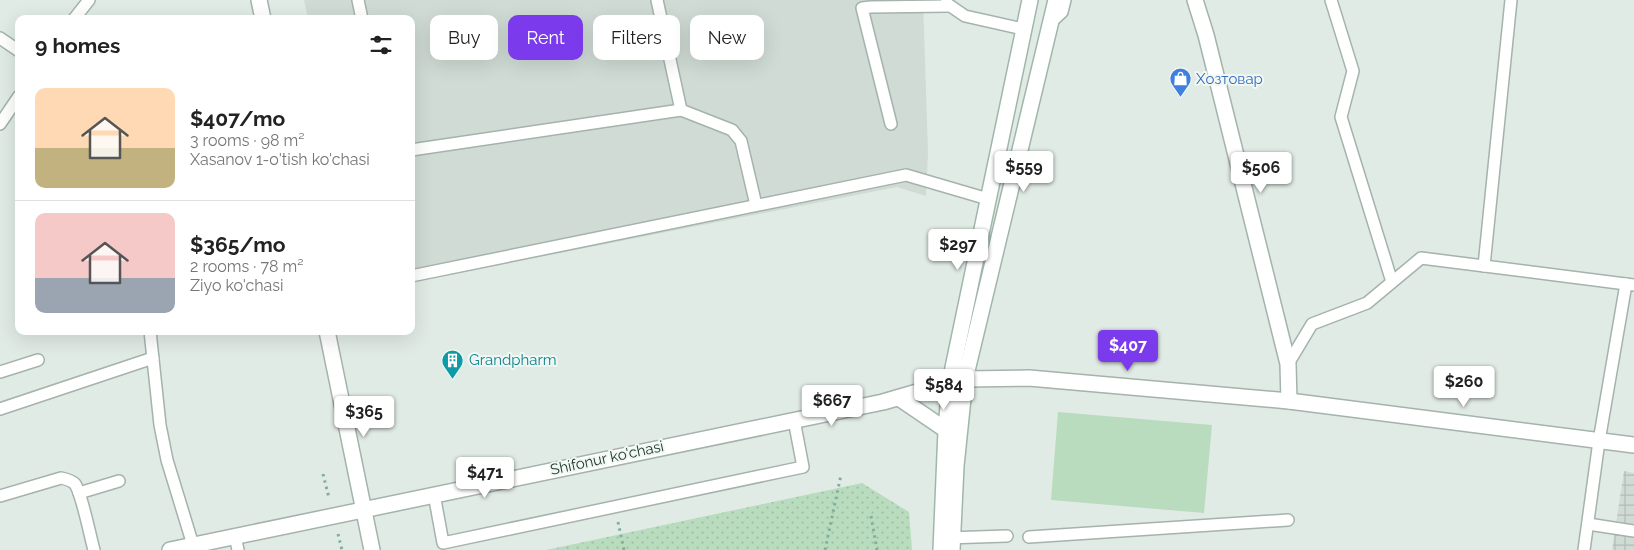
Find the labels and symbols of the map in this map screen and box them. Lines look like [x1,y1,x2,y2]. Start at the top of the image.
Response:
shop icon: Хозтовар [1168,67,1192,98]
place label: Хозтовар [1196,70,1263,88]
pin: $559 [994,150,1054,193]
pin: $506 [1231,152,1291,194]
pin: $297 [928,228,988,271]
pin: $407 [1098,330,1158,372]
building icon: Grandpharm [441,348,465,379]
place label: Grandpharm [469,351,556,369]
pin: $260 [1434,366,1494,408]
pin: $584 [914,368,974,411]
pin: $667 [802,384,862,427]
pin: $365 [334,396,394,438]
street label: Shifonur ko'chasi [549,437,665,479]
pin: $471 [455,456,515,499]

